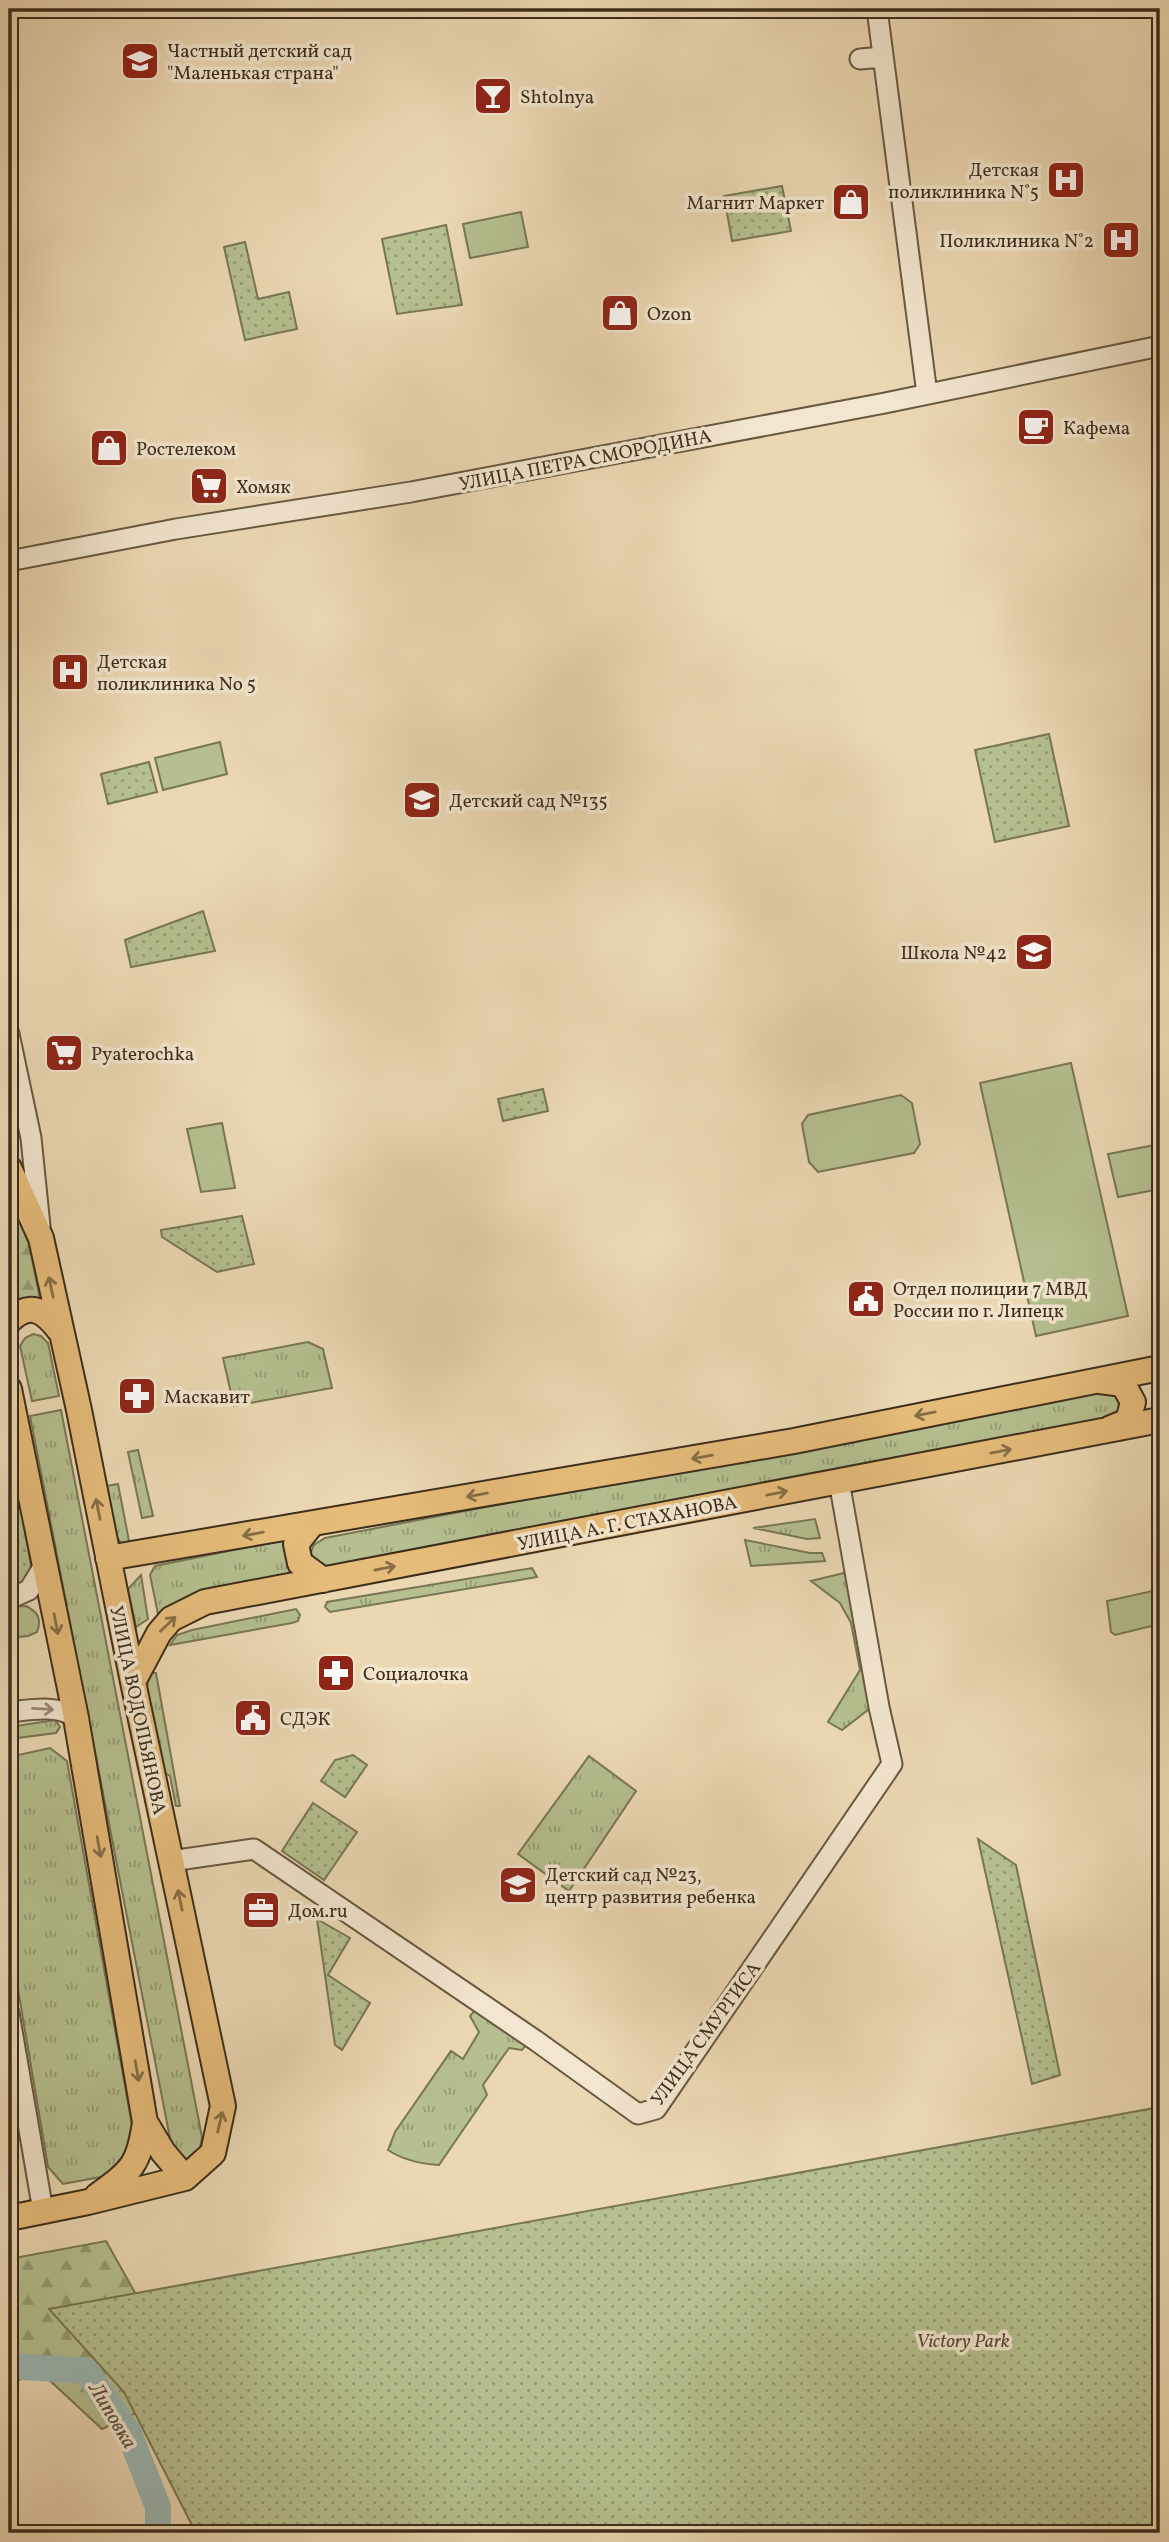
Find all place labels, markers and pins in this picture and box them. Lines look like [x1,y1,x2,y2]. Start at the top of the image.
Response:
place label: Частный детский сад "Маленькая страна" [167,39,352,87]
school or university icon: Частный детский сад "Маленькая страна" [119,40,161,82]
bar icon: Shtolnya [472,75,514,117]
place label: Shtolnya [520,85,594,111]
place label: Детская поликлиника N˚5 [888,158,1039,206]
hospital icon: Детская поликлиника N˚5 [1045,159,1087,201]
shop icon: Магнит Маркет [830,181,872,223]
place label: Магнит Маркет [686,191,824,217]
hospital icon: Поликлиника N˚2 [1100,219,1142,261]
place label: Поликлиника N˚2 [939,229,1094,255]
shop icon: Ozon [599,292,641,334]
place label: Ozon [647,302,692,328]
cafe icon: Кафема [1015,406,1057,448]
place label: Кафема [1063,416,1130,442]
shop icon: Ростелеком [88,427,130,469]
place label: Ростелеком [136,437,236,463]
supermarket icon: Хомяк [188,465,230,507]
place label: Хомяк [236,475,291,501]
place label: Детская поликлиника No 5 [97,650,256,698]
hospital icon: Детская поликлиника No 5 [49,651,91,693]
school or university icon: Детский сад №135 [401,779,443,821]
place label: Детский сад №135 [449,789,608,815]
school or university icon: Школа №42 [1013,931,1055,973]
place label: Школа №42 [901,941,1007,967]
supermarket icon: Pyaterochka [43,1032,85,1074]
place label: Pyaterochka [91,1042,194,1068]
place label: Отдел полиции 7 МВД России по г. Липецк [893,1277,1088,1325]
public building icon: Отдел полиции 7 МВД России по г. Липецк [845,1278,887,1320]
pharmacy icon: Маскавит [116,1375,158,1417]
place label: Маскавит [164,1385,250,1411]
pharmacy icon: Социалочка [315,1652,357,1694]
place label: Социалочка [363,1662,469,1688]
public building icon: СДЭК [232,1697,274,1739]
place label: СДЭК [280,1707,330,1733]
place label: Детский сад №23, центр развития ребенка [545,1863,756,1911]
school or university icon: Детский сад №23, центр развития ребенка [497,1864,539,1906]
office icon: Дом.ru [240,1889,282,1931]
place label: Дом.ru [288,1899,348,1925]

